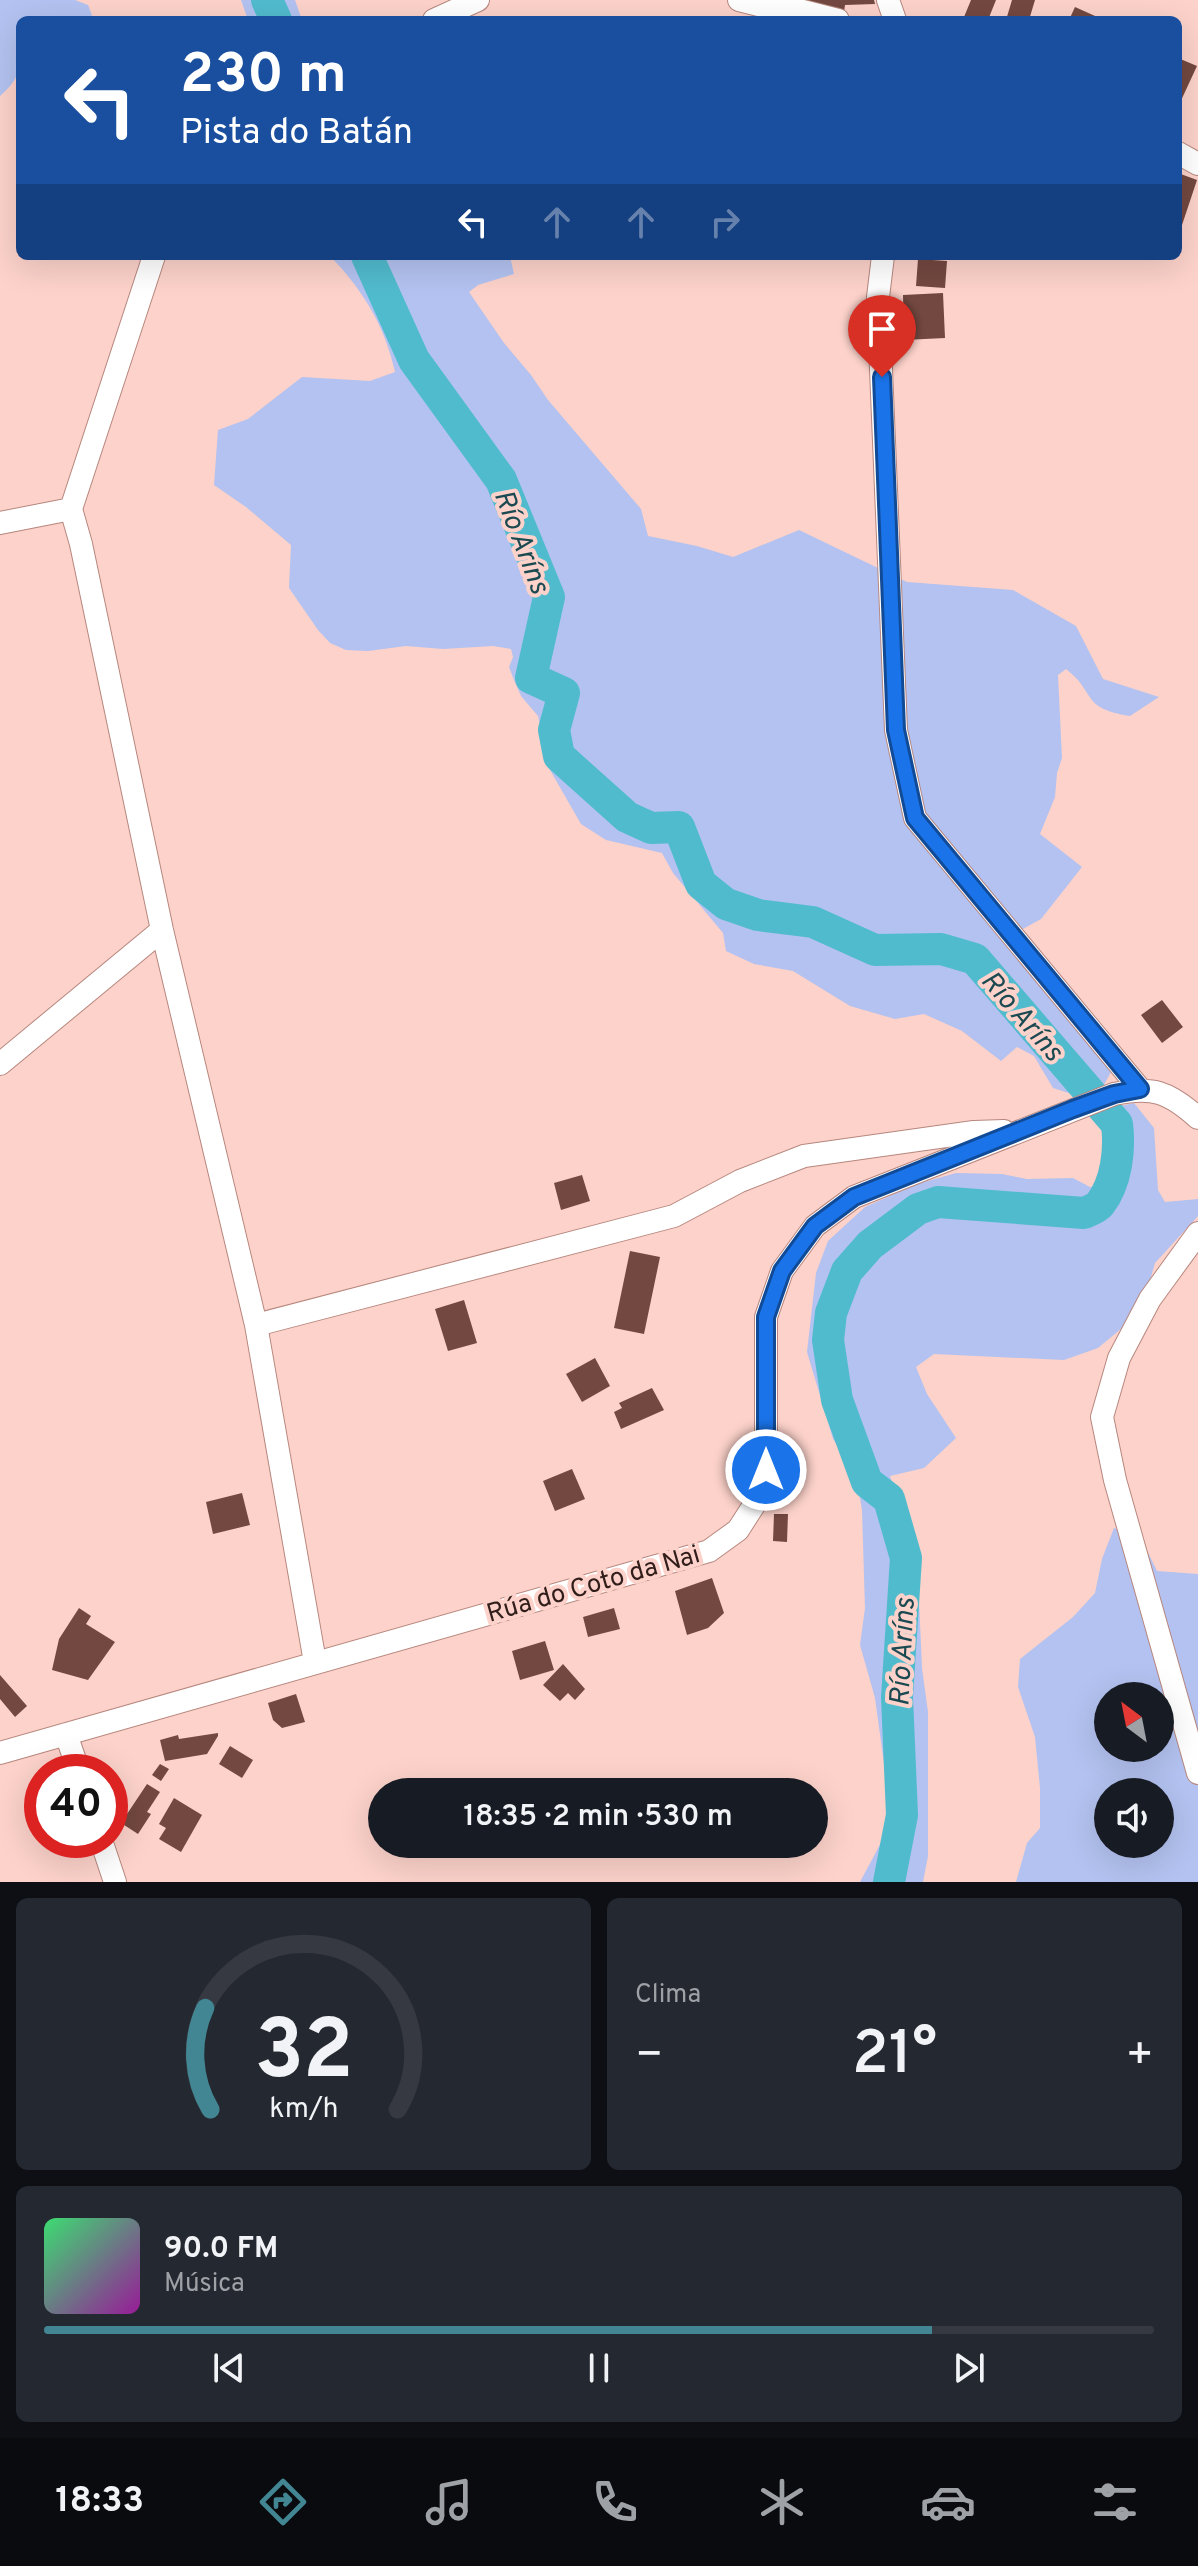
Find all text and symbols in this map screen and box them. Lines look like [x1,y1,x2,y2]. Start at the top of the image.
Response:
text: 230 m [180,42,347,112]
icon: left [48,48,152,152]
text: Pista do Batán [180,111,413,157]
icon: left [451,200,495,244]
icon: ahead [535,200,579,244]
icon: ahead [619,200,663,244]
icon: right [703,200,747,244]
pin [848,295,916,377]
icon: arrive [860,307,904,351]
water label: Río Aríns [484,485,557,599]
water label: Río Aríns [972,964,1070,1070]
position arrow [724,1428,808,1512]
street label: Rúa do Coto da Nai [483,1539,704,1632]
water label: Río Aríns [883,1597,925,1707]
north arrow [1094,1682,1174,1762]
map controls [1094,1682,1174,1858]
speed limit sign: 40 [24,1754,128,1858]
button: sound [1094,1778,1174,1858]
text: 18:35 · 2 min · 530 m [463,1799,733,1836]
text: Clima [635,1979,701,2012]
text: 32 [254,2003,353,2108]
text: 21° [852,2019,937,2095]
text: − [635,2029,663,2085]
text: + [1126,2029,1154,2085]
text: km/h [269,2092,338,2128]
text: 90.0 FM [164,2231,278,2268]
text: Música [164,2268,245,2301]
icon: previous [207,2346,251,2390]
icon: pause [577,2346,621,2390]
icon: next [947,2346,991,2390]
icon: directions [255,2474,311,2530]
icon: music [421,2474,477,2530]
icon: phone [587,2474,643,2530]
icon: climate [754,2474,810,2530]
icon: car [920,2474,976,2530]
icon: filters [1087,2474,1143,2530]
text: 18:33 [55,2479,144,2525]

